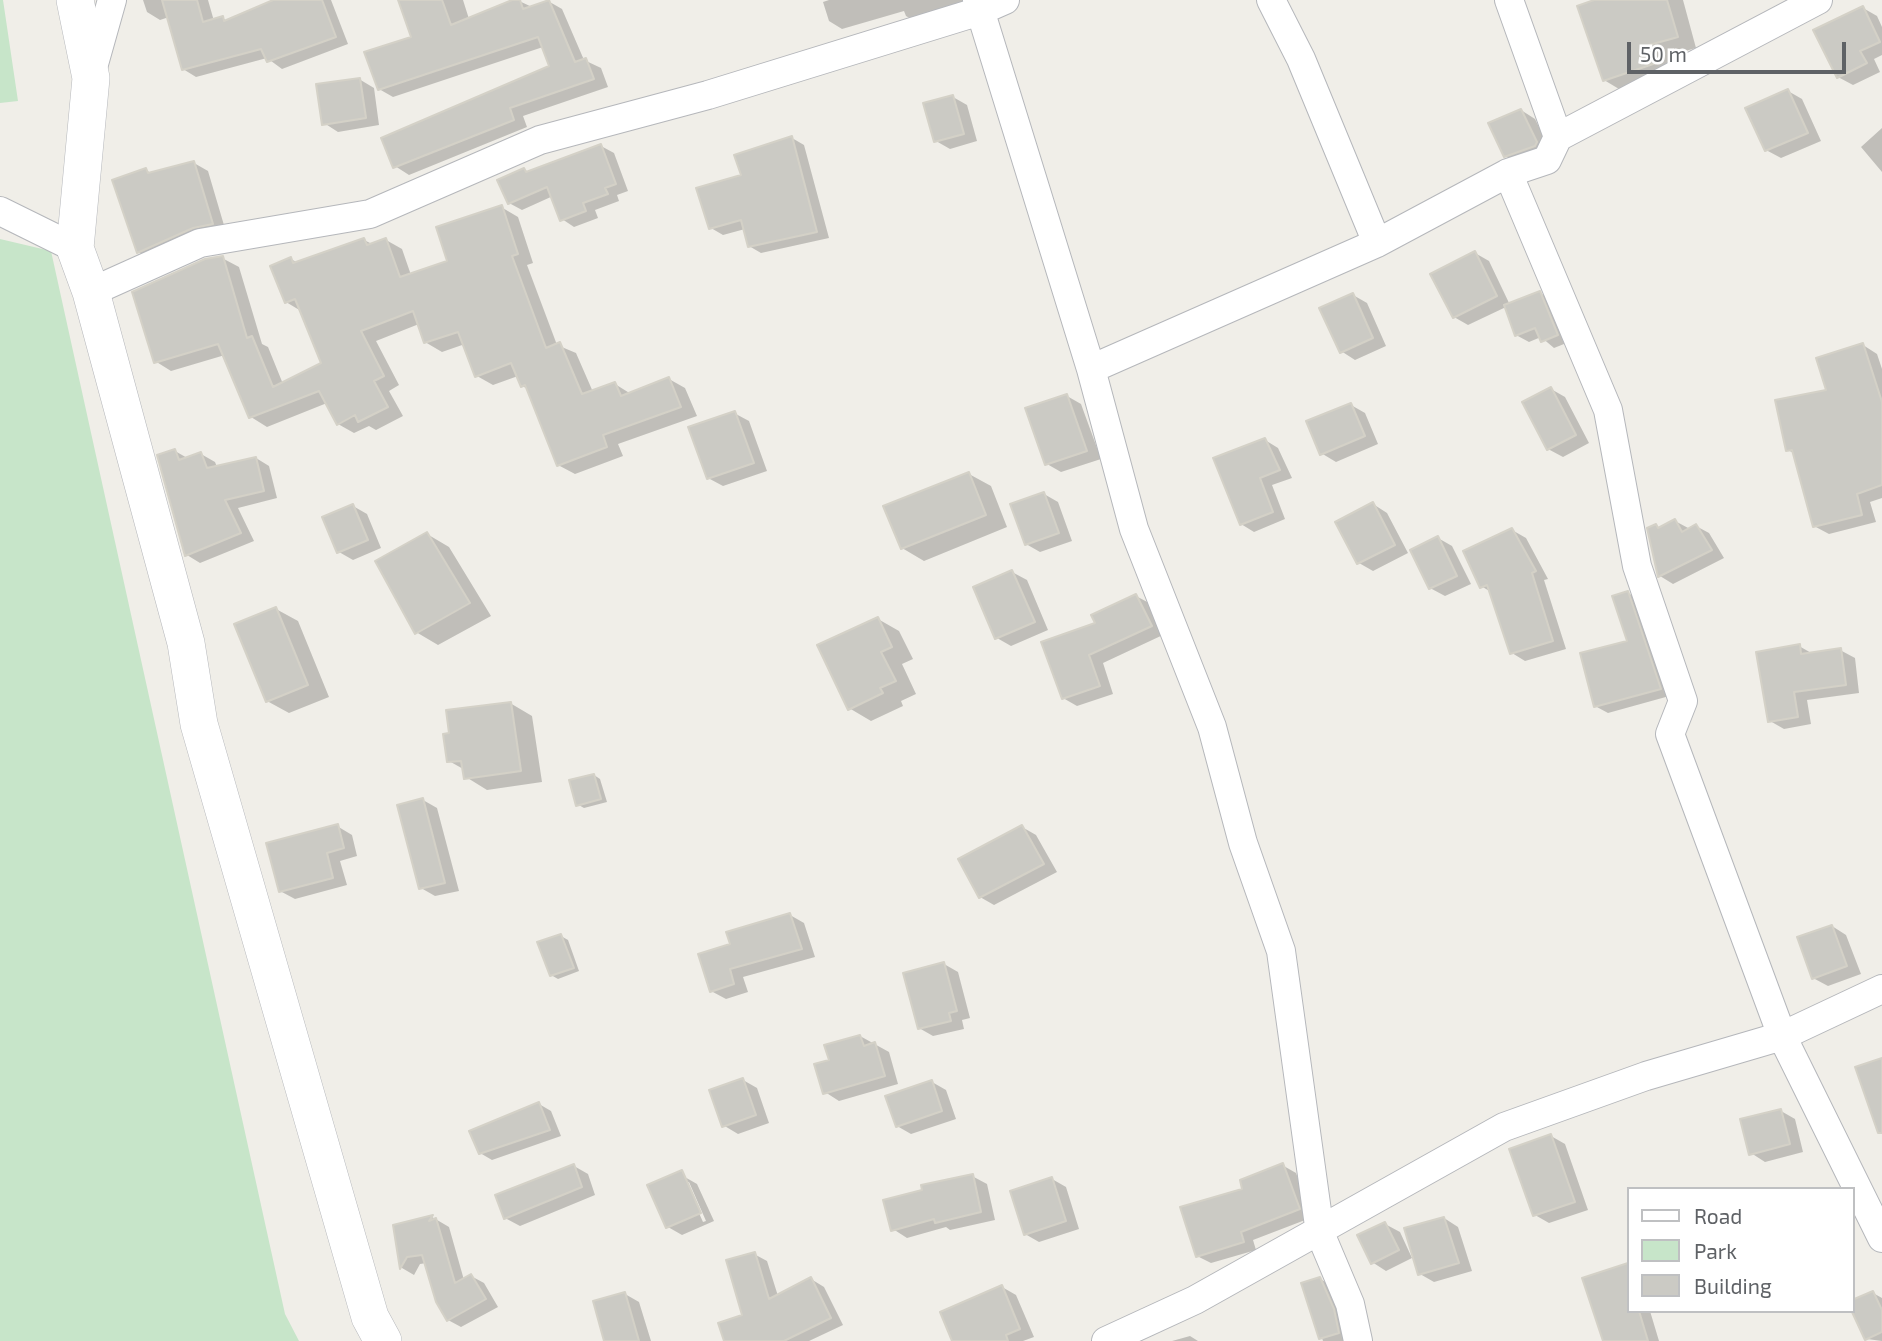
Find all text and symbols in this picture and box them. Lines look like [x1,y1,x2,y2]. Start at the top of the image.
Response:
scale bar [1630,28,1849,72]
text: 50 m [1640,41,1687,66]
legend [1626,1187,1854,1313]
text: Road [1694,1203,1742,1228]
text: Park [1694,1238,1737,1263]
text: Building [1694,1273,1772,1298]

